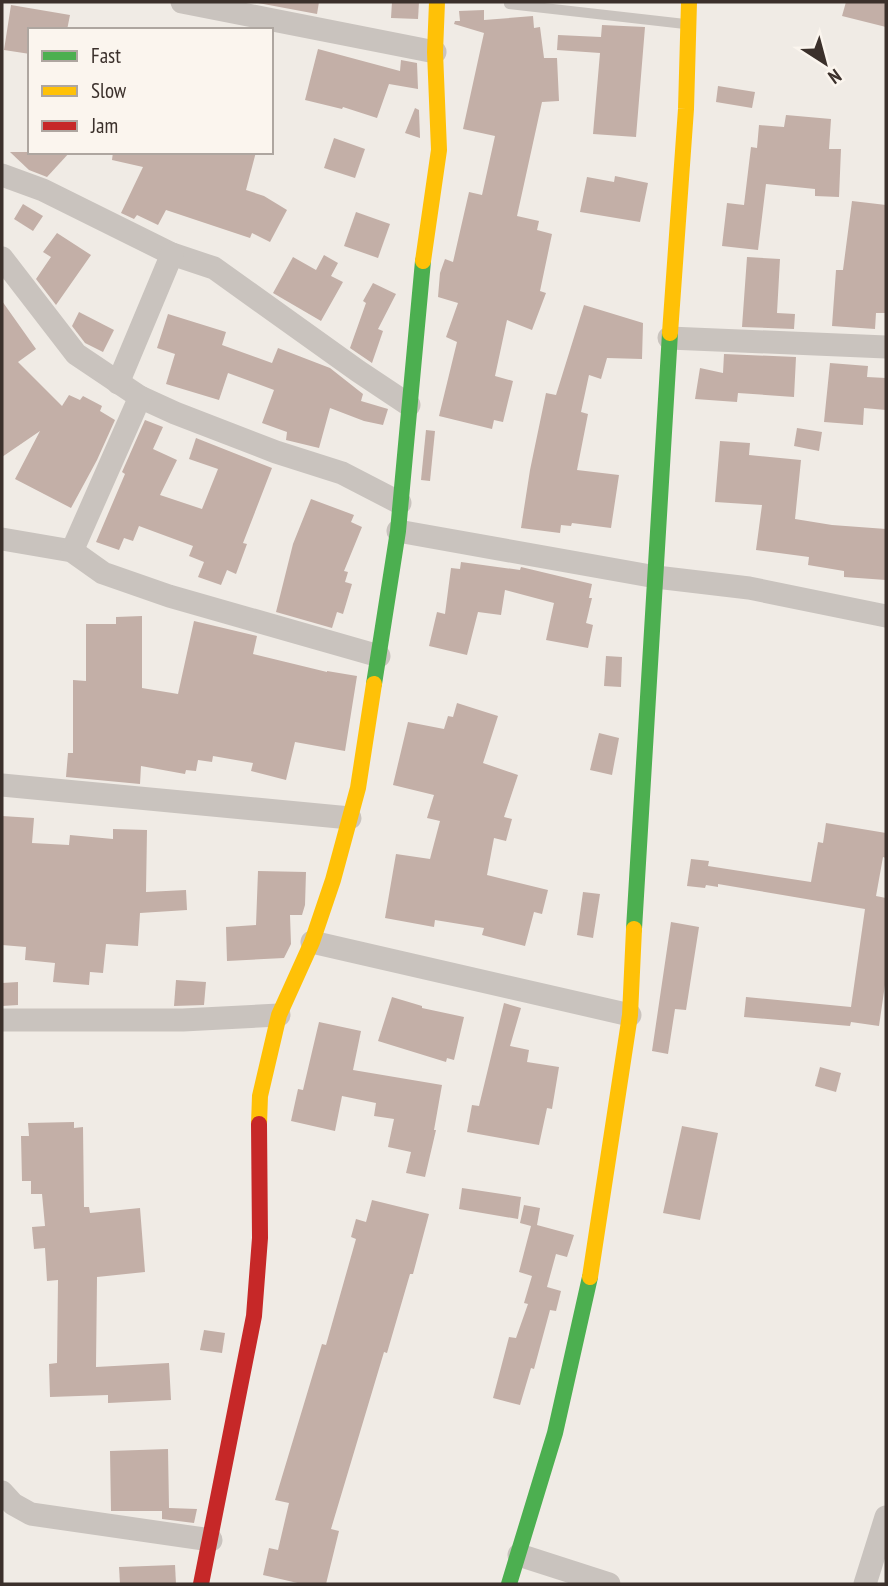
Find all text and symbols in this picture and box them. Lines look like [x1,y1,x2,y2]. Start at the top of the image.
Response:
legend [28,28,273,154]
north arrow [790,28,860,98]
text: Fast [91,42,121,69]
text: N [824,64,846,89]
text: Slow [91,77,127,104]
text: Jam [90,112,118,139]

